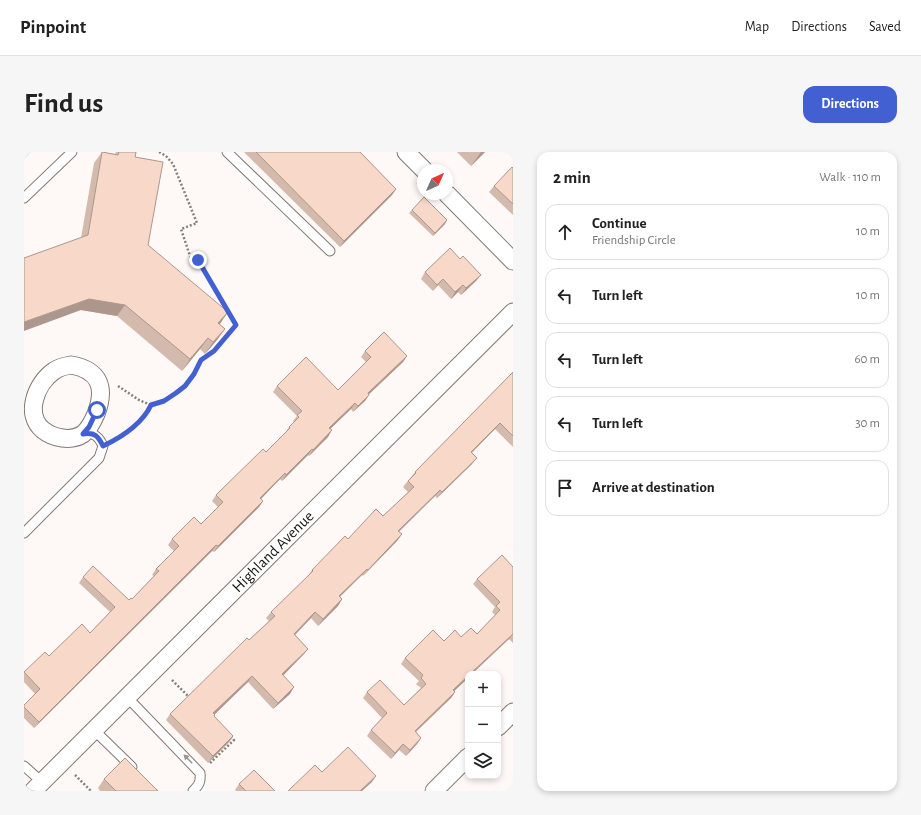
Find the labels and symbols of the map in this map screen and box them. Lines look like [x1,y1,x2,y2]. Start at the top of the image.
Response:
north arrow [417,164,453,200]
route end [189,251,207,269]
route start [88,401,106,419]
street label: Highland Avenue [229,508,317,595]
one-way arrow [183,754,192,765]

